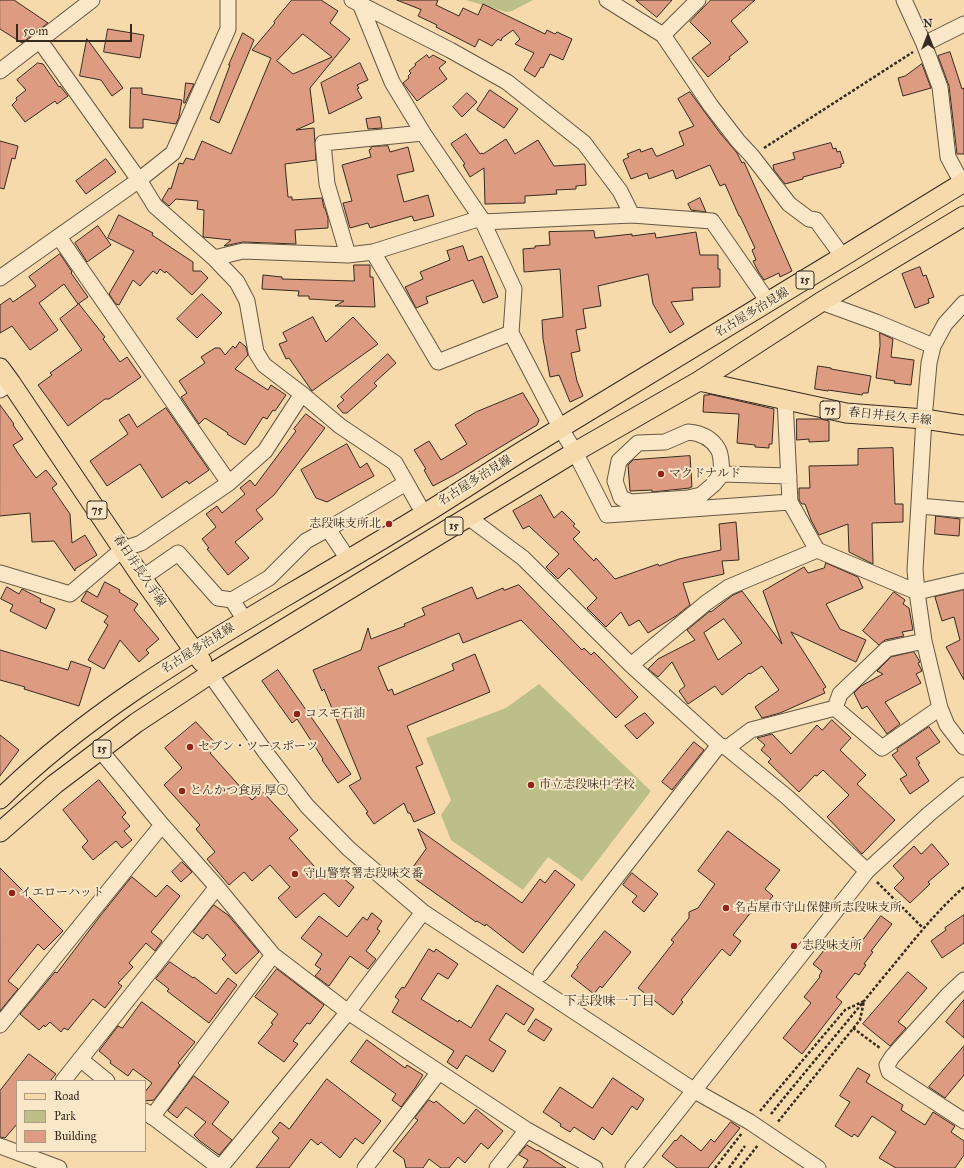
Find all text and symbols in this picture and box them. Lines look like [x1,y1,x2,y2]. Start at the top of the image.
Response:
scale bar [18,16,134,42]
north arrow [908,16,948,56]
text: N [923,17,933,30]
text: 50 m [23,24,48,38]
road number: 15 [796,271,814,289]
street label: 名古屋多治見線 [712,285,792,341]
road number: 75 [820,401,840,419]
street label: 春日井長久手線 [847,405,933,429]
street label: 名古屋多治見線 [436,453,514,509]
place label: マクドナルド [669,467,741,481]
marker: マクドナルド [656,469,666,479]
road number: 75 [87,501,107,519]
place label: 志段味支所北 [309,517,381,531]
road number: 15 [445,517,463,535]
marker: 志段味支所北 [384,519,394,529]
street label: 春日井長久手線 [110,532,168,610]
street label: 名古屋多治見線 [159,621,237,677]
place label: コスモ石油 [305,707,365,721]
marker: コスモ石油 [292,709,302,719]
road number: 15 [93,740,111,758]
place label: セブン・ツースポーツ [198,740,318,754]
marker: セブン・ツースポーツ [185,742,195,752]
place label: 市立志段味中学校 [539,778,635,792]
marker: 市立志段味中学校 [526,780,536,790]
place label: とんかつ食房 厚〇 [190,784,289,798]
marker: とんかつ食房 厚〇 [177,786,187,796]
place label: 守山警察署志段味交番 [303,867,423,881]
marker: 守山警察署志段味交番 [290,869,300,879]
place label: イエローハット [20,886,104,900]
marker: イエローハット [7,888,17,898]
place label: 名古屋市守山保健所志段味支所 [734,901,902,915]
marker: 名古屋市守山保健所志段味支所 [721,903,731,913]
place label: 志段味支所 [802,939,862,953]
marker: 志段味支所 [789,941,799,951]
district label: 下志段味一丁目 [564,994,654,1010]
legend [16,1080,146,1152]
text: Road [54,1089,80,1103]
text: Park [54,1109,76,1123]
text: Building [54,1129,96,1143]

